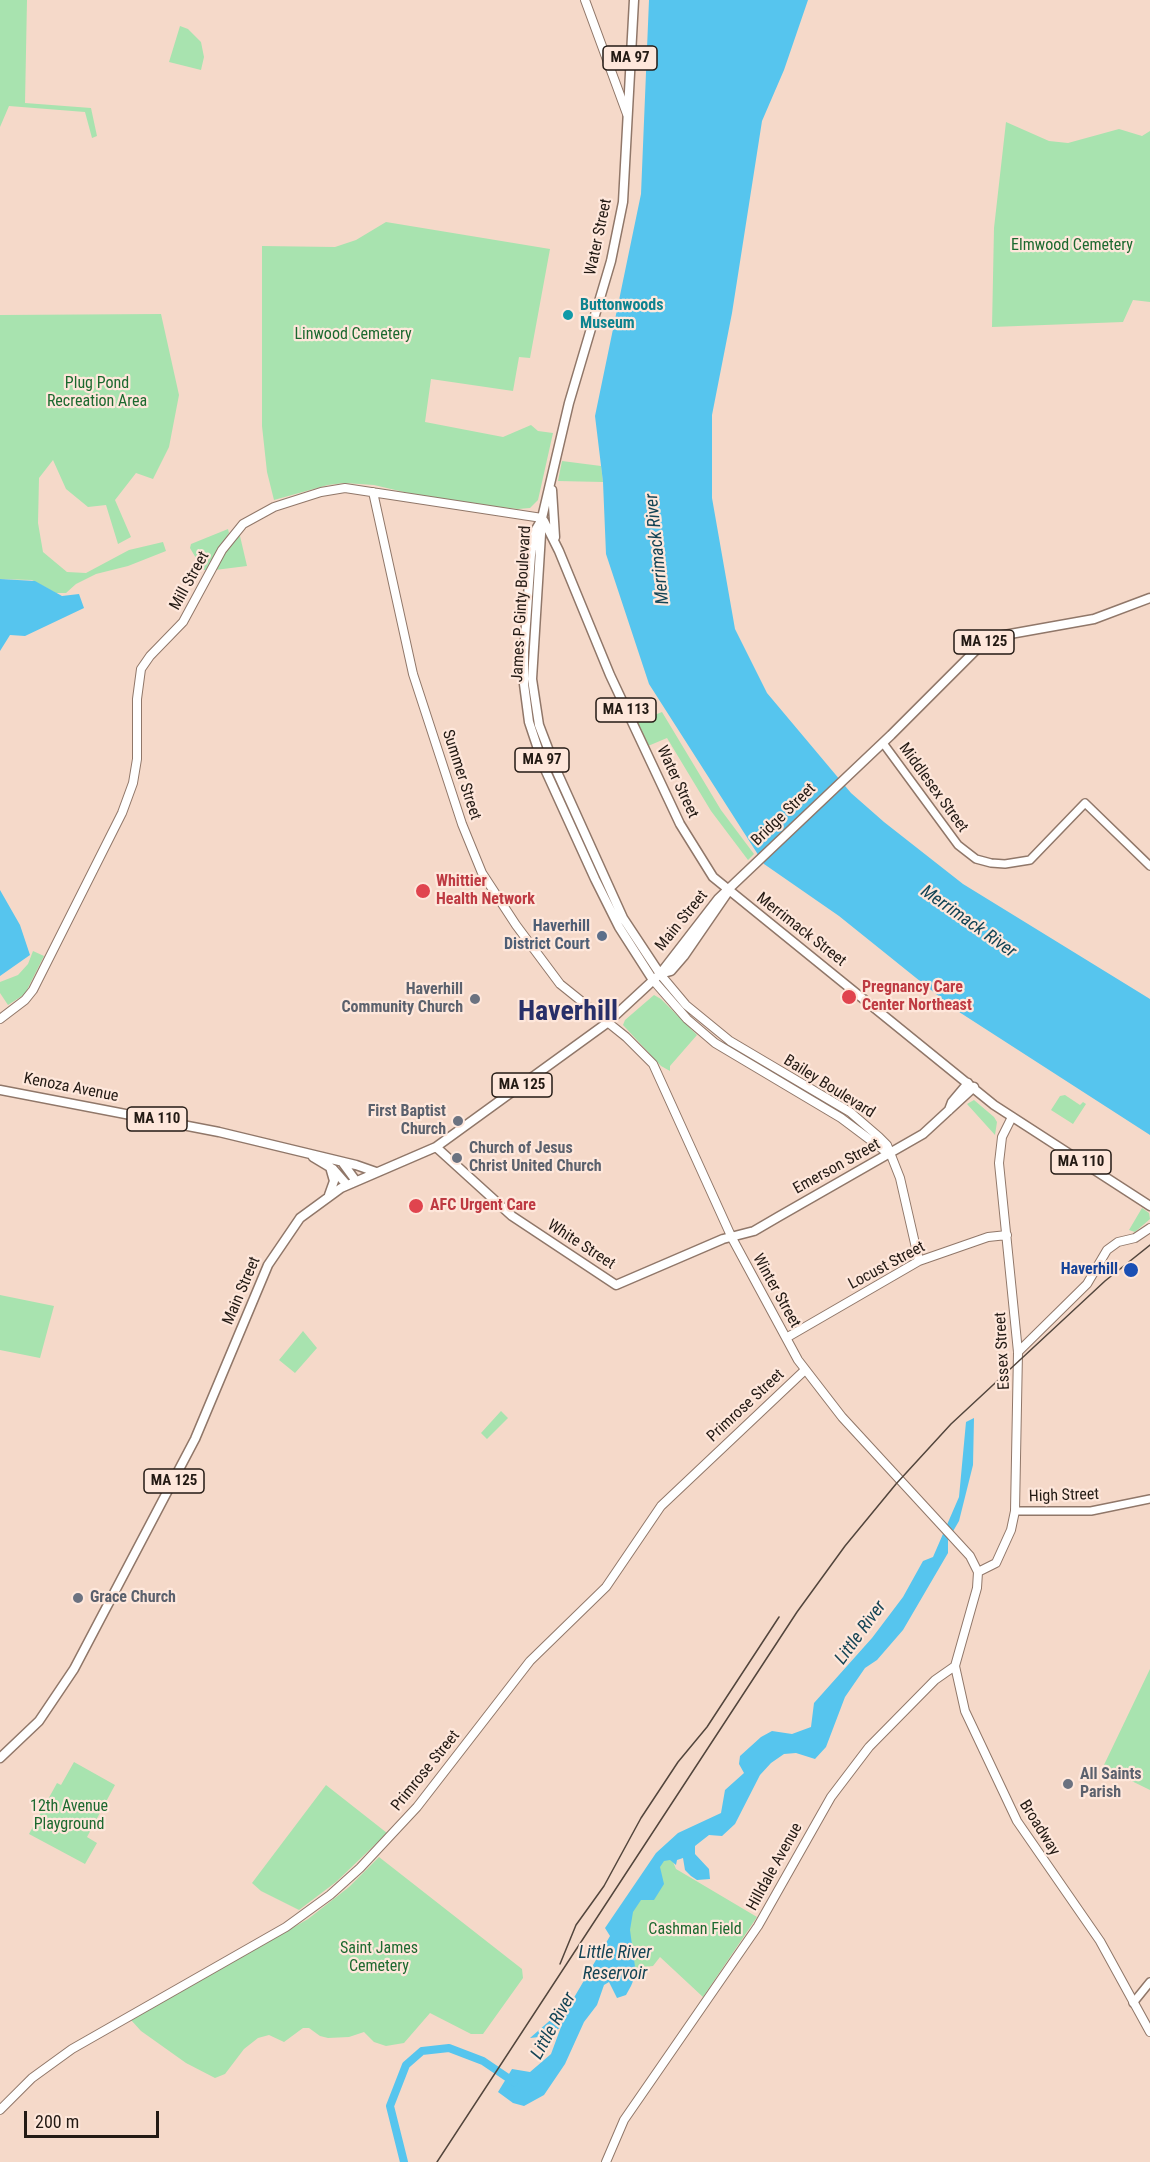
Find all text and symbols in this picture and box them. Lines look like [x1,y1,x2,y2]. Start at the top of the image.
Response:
road number: MA 97 [603,46,657,70]
street label: Water Street [582,197,616,277]
park label: Elmwood Cemetery [1011,236,1133,256]
place label: Buttonwoods Museum [580,296,664,334]
marker: Buttonwoods Museum [561,308,575,322]
park label: Linwood Cemetery [294,325,412,345]
park label: Plug Pond Recreation Area [47,374,147,412]
water label: Merrimack River [641,492,675,606]
street label: James P Ginty Boulevard [508,525,536,683]
street label: Mill Street [166,548,214,614]
road number: MA 125 [954,630,1014,654]
road number: MA 113 [596,698,656,722]
street label: Summer Street [437,727,485,823]
street label: Middlesex Street [894,740,972,836]
street label: Water Street [652,743,702,821]
road number: MA 97 [515,748,569,772]
street label: Bridge Street [748,780,820,850]
place label: Whittier Health Network [436,872,535,910]
water label: Merrimack River [916,881,1020,963]
marker: Whittier Health Network [414,882,432,900]
street label: Main Street [652,887,712,955]
street label: Merrimack Street [752,889,850,971]
place label: Haverhill District Court [504,917,590,955]
marker: Haverhill District Court [595,929,609,943]
place label: Pregnancy Care Center Northeast [862,978,972,1016]
place label: Haverhill Community Church [341,980,463,1018]
marker: Pregnancy Care Center Northeast [840,988,858,1006]
marker: Haverhill Community Church [468,992,482,1006]
district label: Haverhill [518,996,618,1030]
street label: Bailey Boulevard [780,1051,878,1123]
street label: Kenoza Avenue [22,1069,120,1107]
road number: MA 125 [492,1073,552,1097]
place label: First Baptist Church [368,1102,446,1140]
road number: MA 110 [127,1107,187,1131]
marker: First Baptist Church [451,1114,465,1128]
street label: Emerson Street [790,1135,884,1199]
place label: Church of Jesus Christ United Church [469,1139,602,1177]
road number: MA 110 [1051,1150,1111,1174]
marker: Church of Jesus Christ United Church [450,1151,464,1165]
place label: AFC Urgent Care [430,1196,536,1216]
marker: AFC Urgent Care [407,1197,425,1215]
street label: White Street [543,1216,619,1274]
street label: Locust Street [845,1238,929,1294]
street label: Winter Street [748,1251,804,1331]
street label: Main Street [219,1254,265,1328]
place label: Haverhill [1061,1260,1118,1280]
marker: Haverhill [1122,1261,1140,1279]
street label: Essex Street [991,1311,1015,1391]
street label: Primrose Street [704,1366,788,1446]
road number: MA 125 [144,1469,204,1493]
street label: High Street [1028,1485,1100,1507]
place label: Grace Church [90,1588,176,1608]
marker: Grace Church [71,1591,85,1605]
water label: Little River [831,1597,891,1669]
street label: Primrose Street [388,1727,464,1815]
place label: All Saints Parish [1080,1765,1142,1803]
marker: All Saints Parish [1061,1777,1075,1791]
park label: 12th Avenue Playground [30,1797,108,1835]
street label: Broadway [1015,1797,1063,1859]
street label: Hilldale Avenue [743,1820,807,1914]
park label: Cashman Field [648,1920,742,1940]
park label: Saint James Cemetery [340,1939,418,1977]
water label: Little River Reservoir [578,1942,652,1984]
water label: Little River [527,1989,581,2063]
scale bar [27,2099,162,2137]
text: 200 m [35,2111,79,2132]

